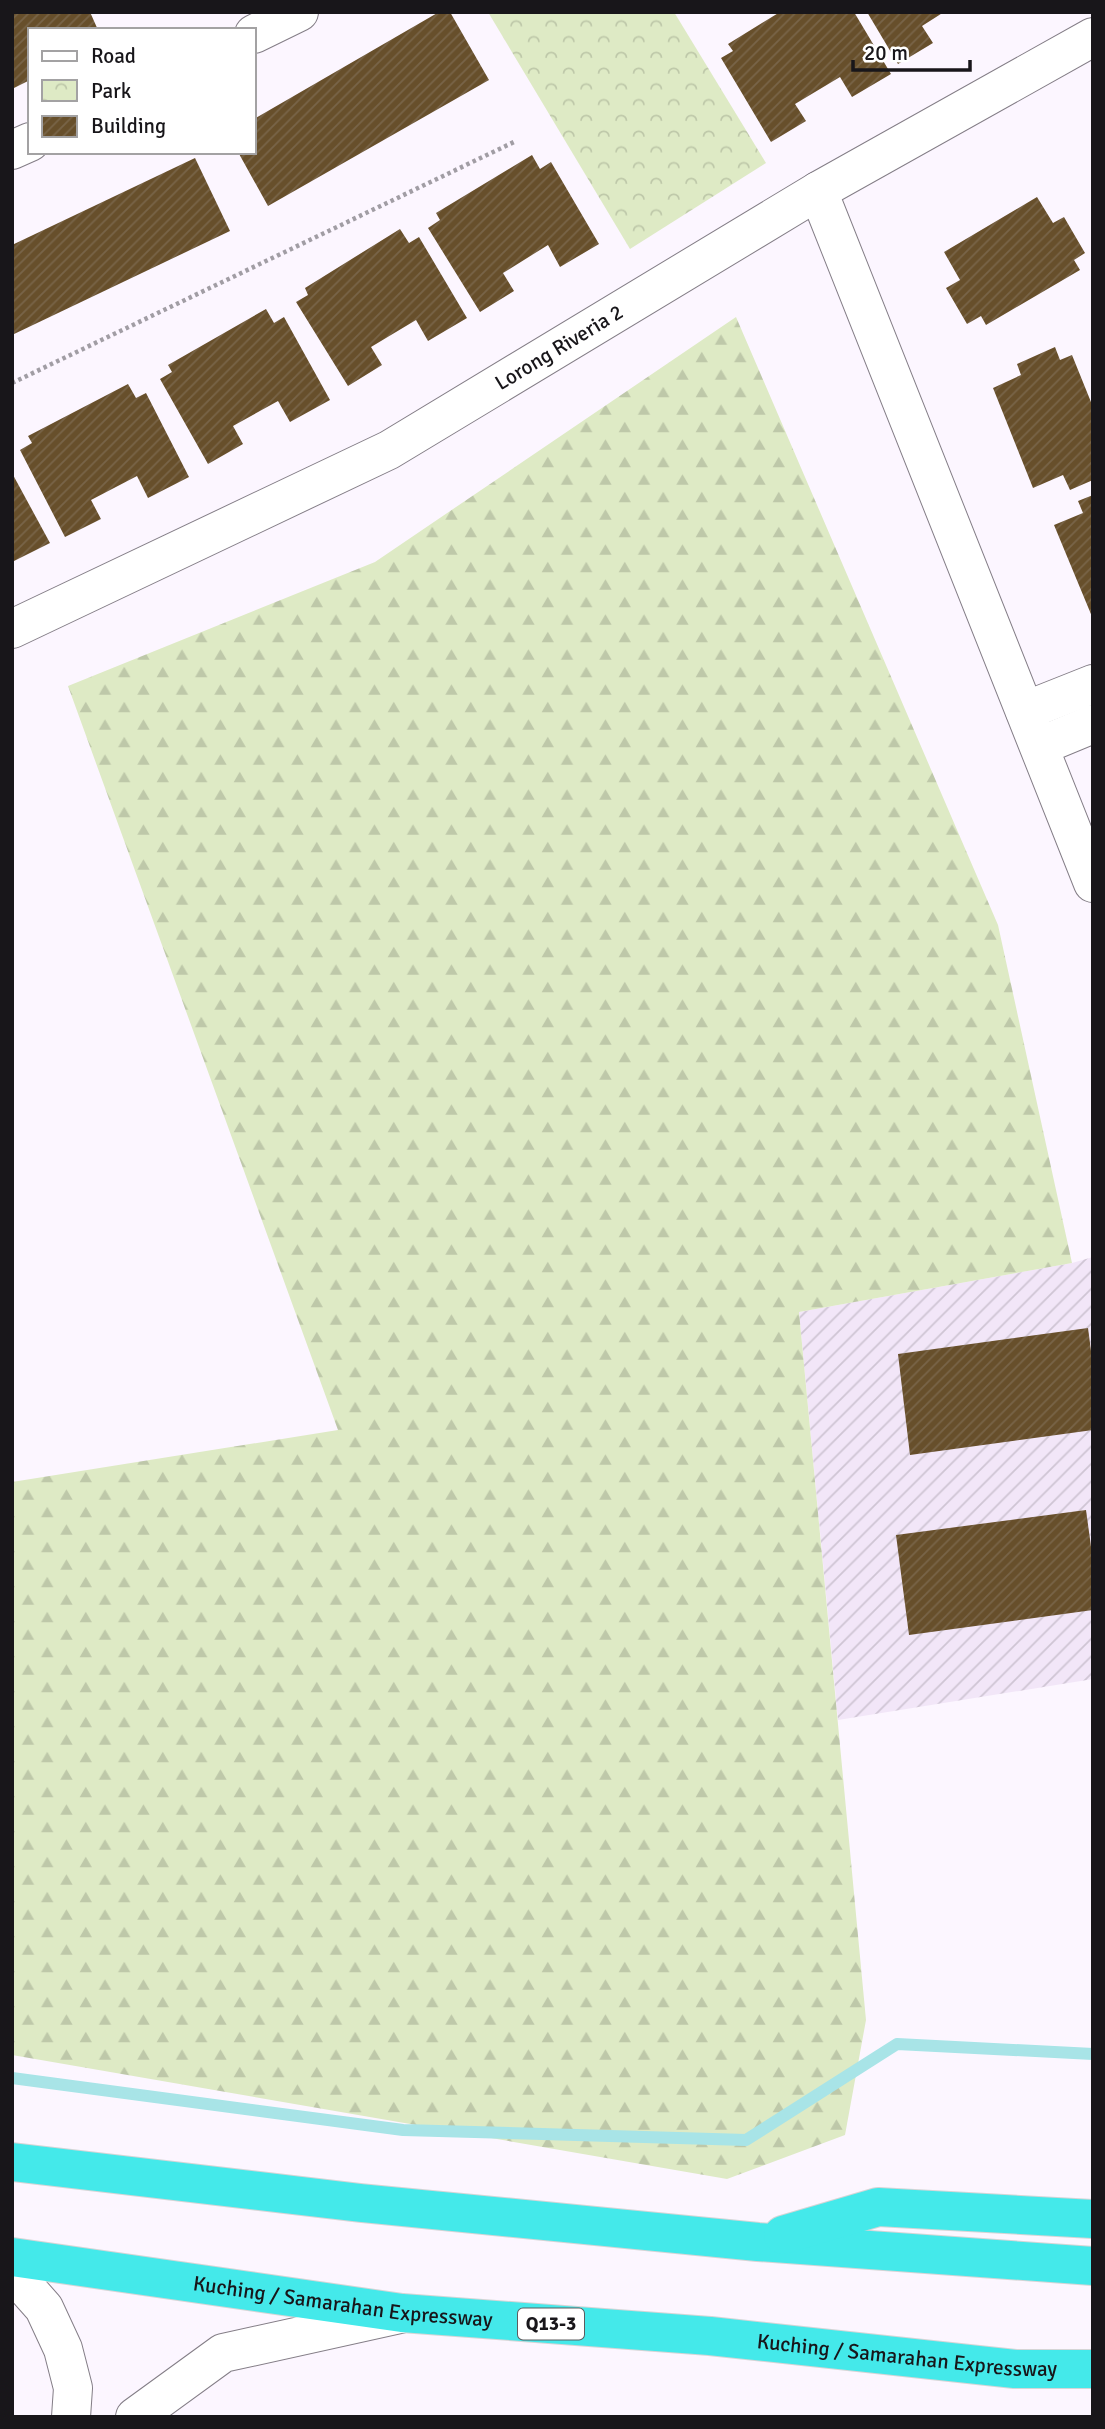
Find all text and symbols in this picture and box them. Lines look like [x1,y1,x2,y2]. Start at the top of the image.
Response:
legend [28,28,256,154]
scale bar [853,28,970,72]
text: 20 m [864,40,908,66]
text: Road [91,43,136,69]
text: Park [91,78,132,104]
text: Building [91,113,166,139]
street label: Lorong Riveria 2 [490,299,628,396]
street label: Kuching / Samarahan Expressway [191,2270,494,2333]
road number: Q13-3 [518,2308,584,2340]
street label: Kuching / Samarahan Expressway [756,2328,1057,2382]

